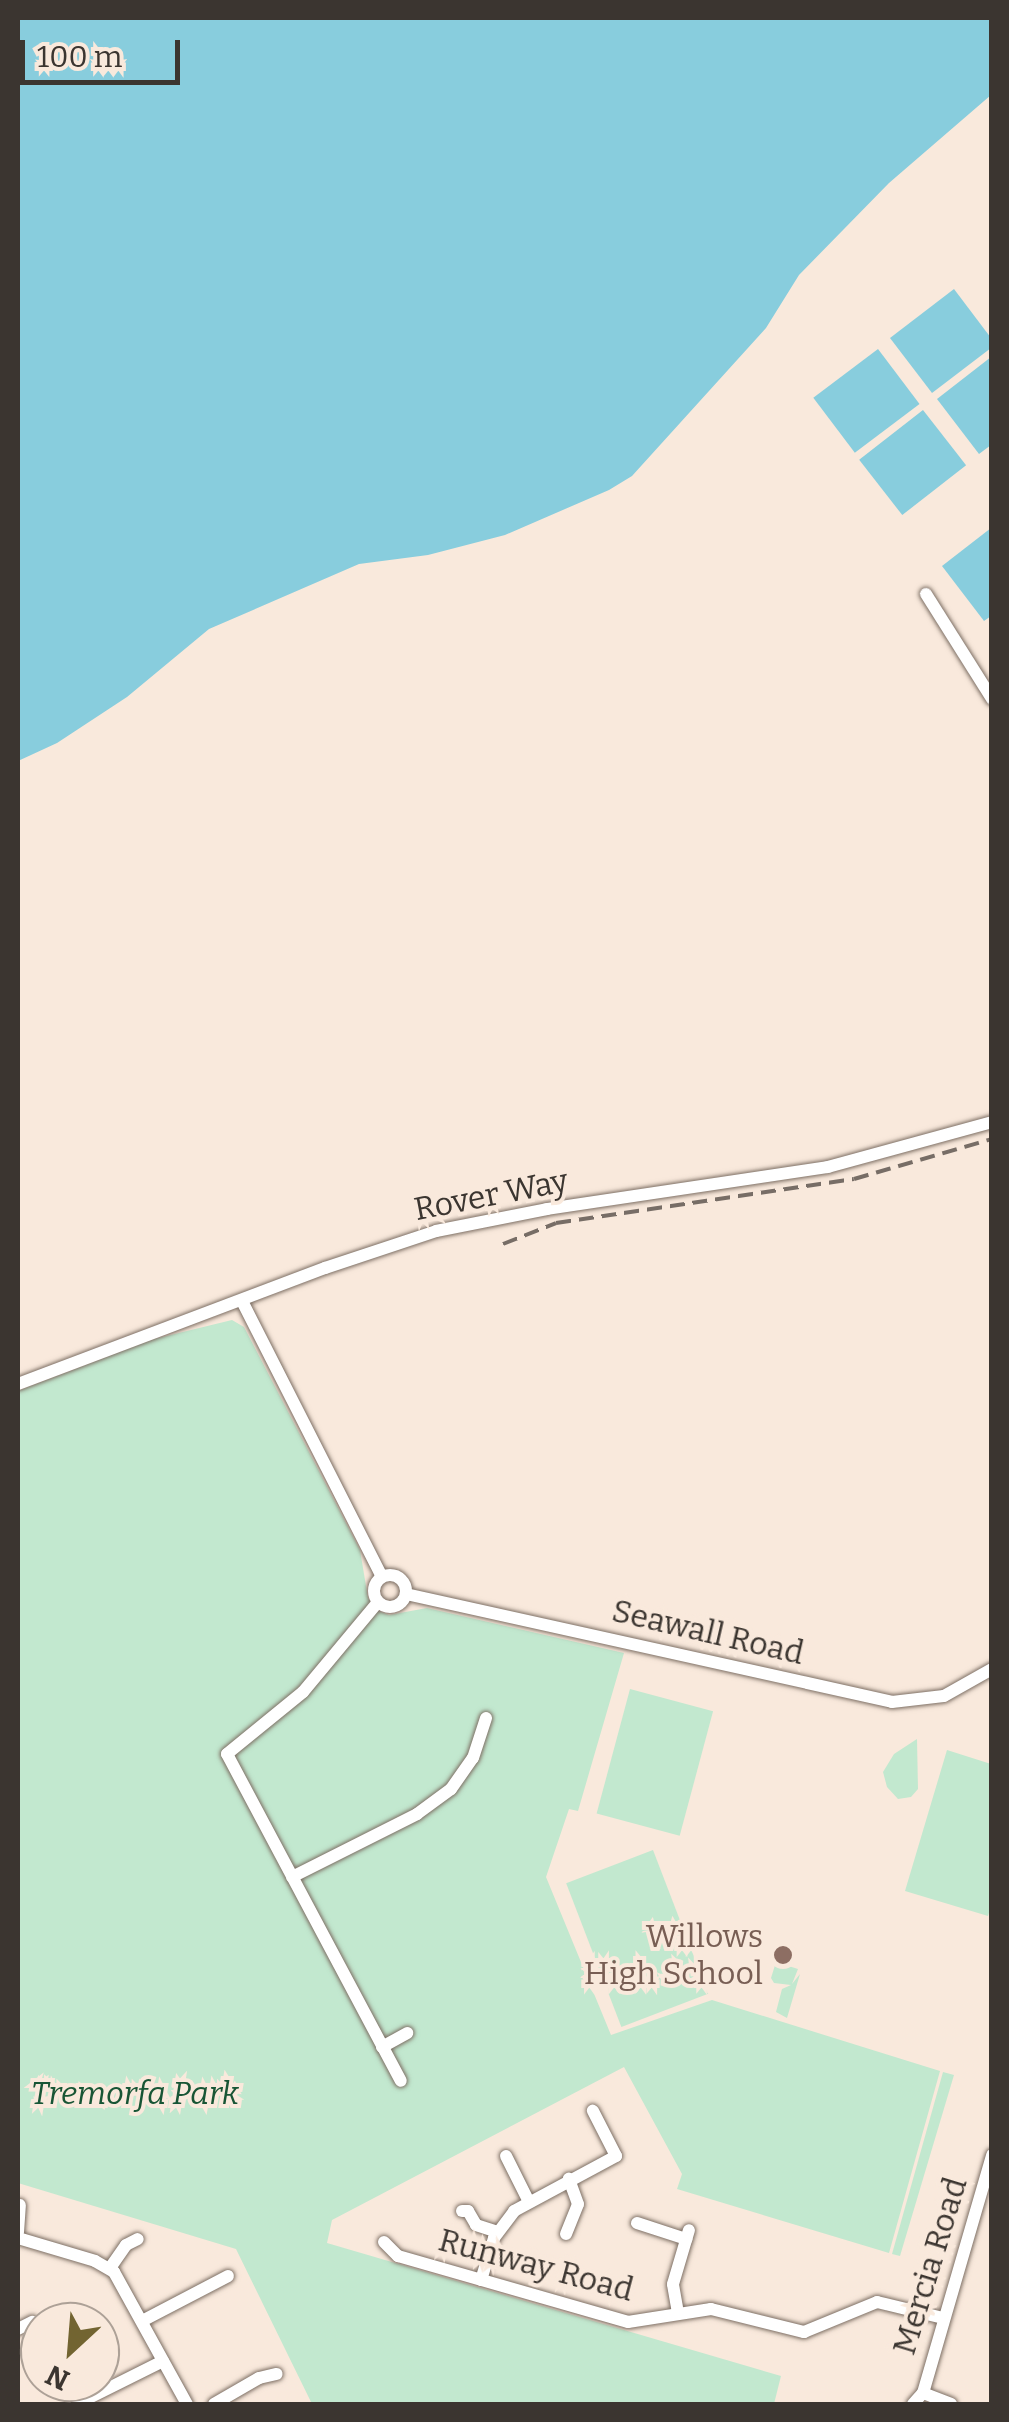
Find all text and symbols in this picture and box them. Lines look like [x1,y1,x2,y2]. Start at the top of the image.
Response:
scale bar [25,20,185,82]
text: 100 m [37,39,122,75]
street label: Rover Way [411,1161,571,1229]
street label: Seawall Road [608,1591,808,1673]
place label: Willows High School [584,1918,763,1993]
marker: Willows High School [772,1944,794,1966]
park label: Tremorfa Park [31,2074,239,2112]
street label: Mercia Road [885,2173,975,2359]
street label: Runway Road [434,2221,638,2309]
north arrow [20,2302,120,2402]
text: N [41,2358,74,2397]

